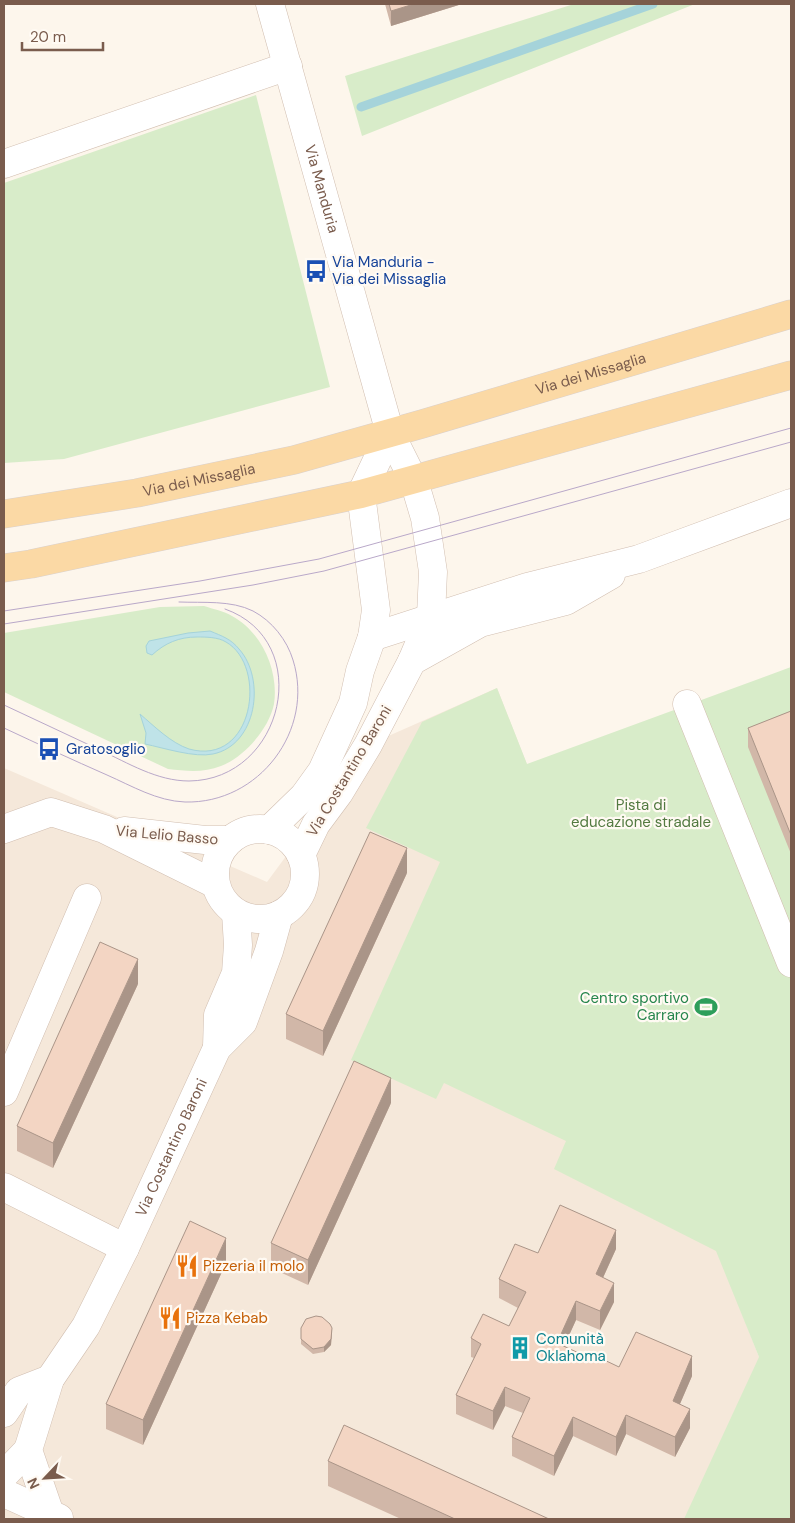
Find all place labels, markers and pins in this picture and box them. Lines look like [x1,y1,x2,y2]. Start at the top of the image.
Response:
place label: Via Manduria - Via dei Missaglia [332,252,446,289]
bus stop icon: Via Manduria - Via dei Missaglia [303,258,329,284]
bus stop icon: Gratosoglio [36,736,62,762]
place label: Gratosoglio [66,739,146,759]
place label: Centro sportivo Carraro [580,988,689,1025]
sports icon: Centro sportivo Carraro [693,994,719,1020]
restaurant icon: Pizzeria il molo [174,1253,200,1279]
place label: Pizzeria il molo [203,1256,304,1276]
restaurant icon: Pizza Kebab [157,1305,183,1331]
place label: Pizza Kebab [186,1308,268,1328]
place label: Comunità Oklahoma [536,1329,606,1366]
building icon: Comunità Oklahoma [507,1335,533,1361]

